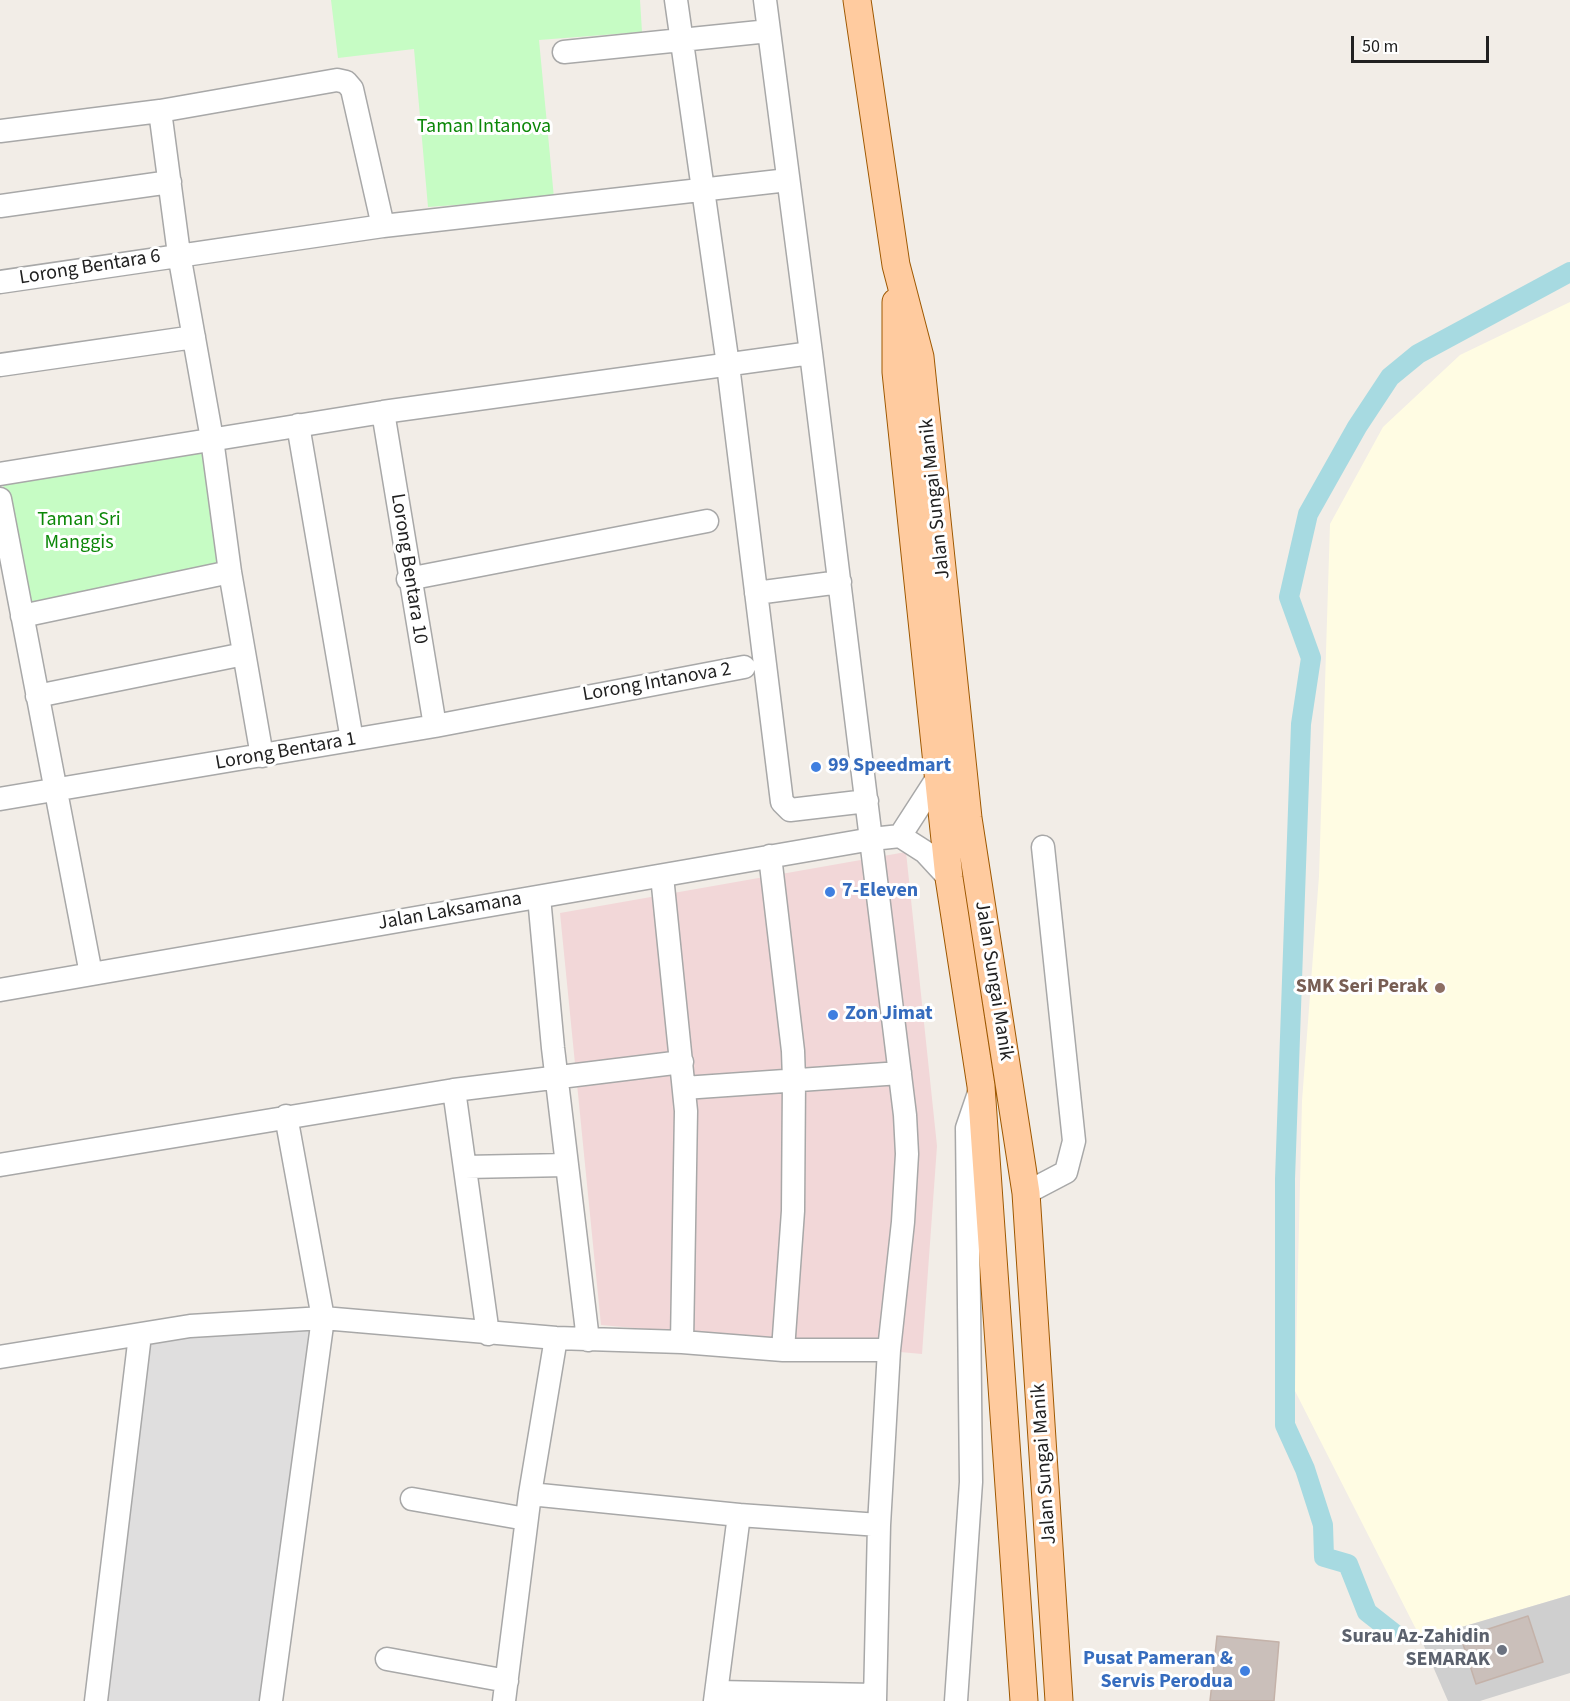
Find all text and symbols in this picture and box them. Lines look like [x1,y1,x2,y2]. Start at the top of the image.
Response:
scale bar [1354,24,1492,62]
text: 50 m [1362,34,1398,59]
park label: Taman Intanova [417,116,551,140]
street label: Lorong Bentara 6 [18,245,162,291]
street label: Jalan Sungai Manik [916,417,956,581]
street label: Lorong Bentara 10 [384,492,432,646]
park label: Taman Sri Manggis [37,509,121,556]
street label: Lorong Intanova 2 [581,658,733,708]
street label: Lorong Bentara 1 [214,728,358,776]
place label: 99 Speedmart [828,755,951,779]
marker: 99 Speedmart [809,760,823,774]
place label: 7-Eleven [842,880,918,904]
marker: 7-Eleven [823,885,837,899]
street label: Jalan Laksamana [376,888,524,936]
street label: Jalan Sungai Manik [969,899,1017,1063]
place label: SMK Seri Perak [1296,976,1428,1000]
marker: SMK Seri Perak [1433,981,1447,995]
place label: Zon Jimat [845,1003,933,1027]
marker: Zon Jimat [826,1008,840,1022]
street label: Jalan Sungai Manik [1027,1383,1063,1545]
place label: Surau Az-Zahidin SEMARAK [1341,1626,1490,1673]
marker: Surau Az-Zahidin SEMARAK [1495,1643,1509,1657]
place label: Pusat Pameran & Servis Perodua [1083,1648,1233,1695]
marker: Pusat Pameran & Servis Perodua [1238,1664,1252,1678]

